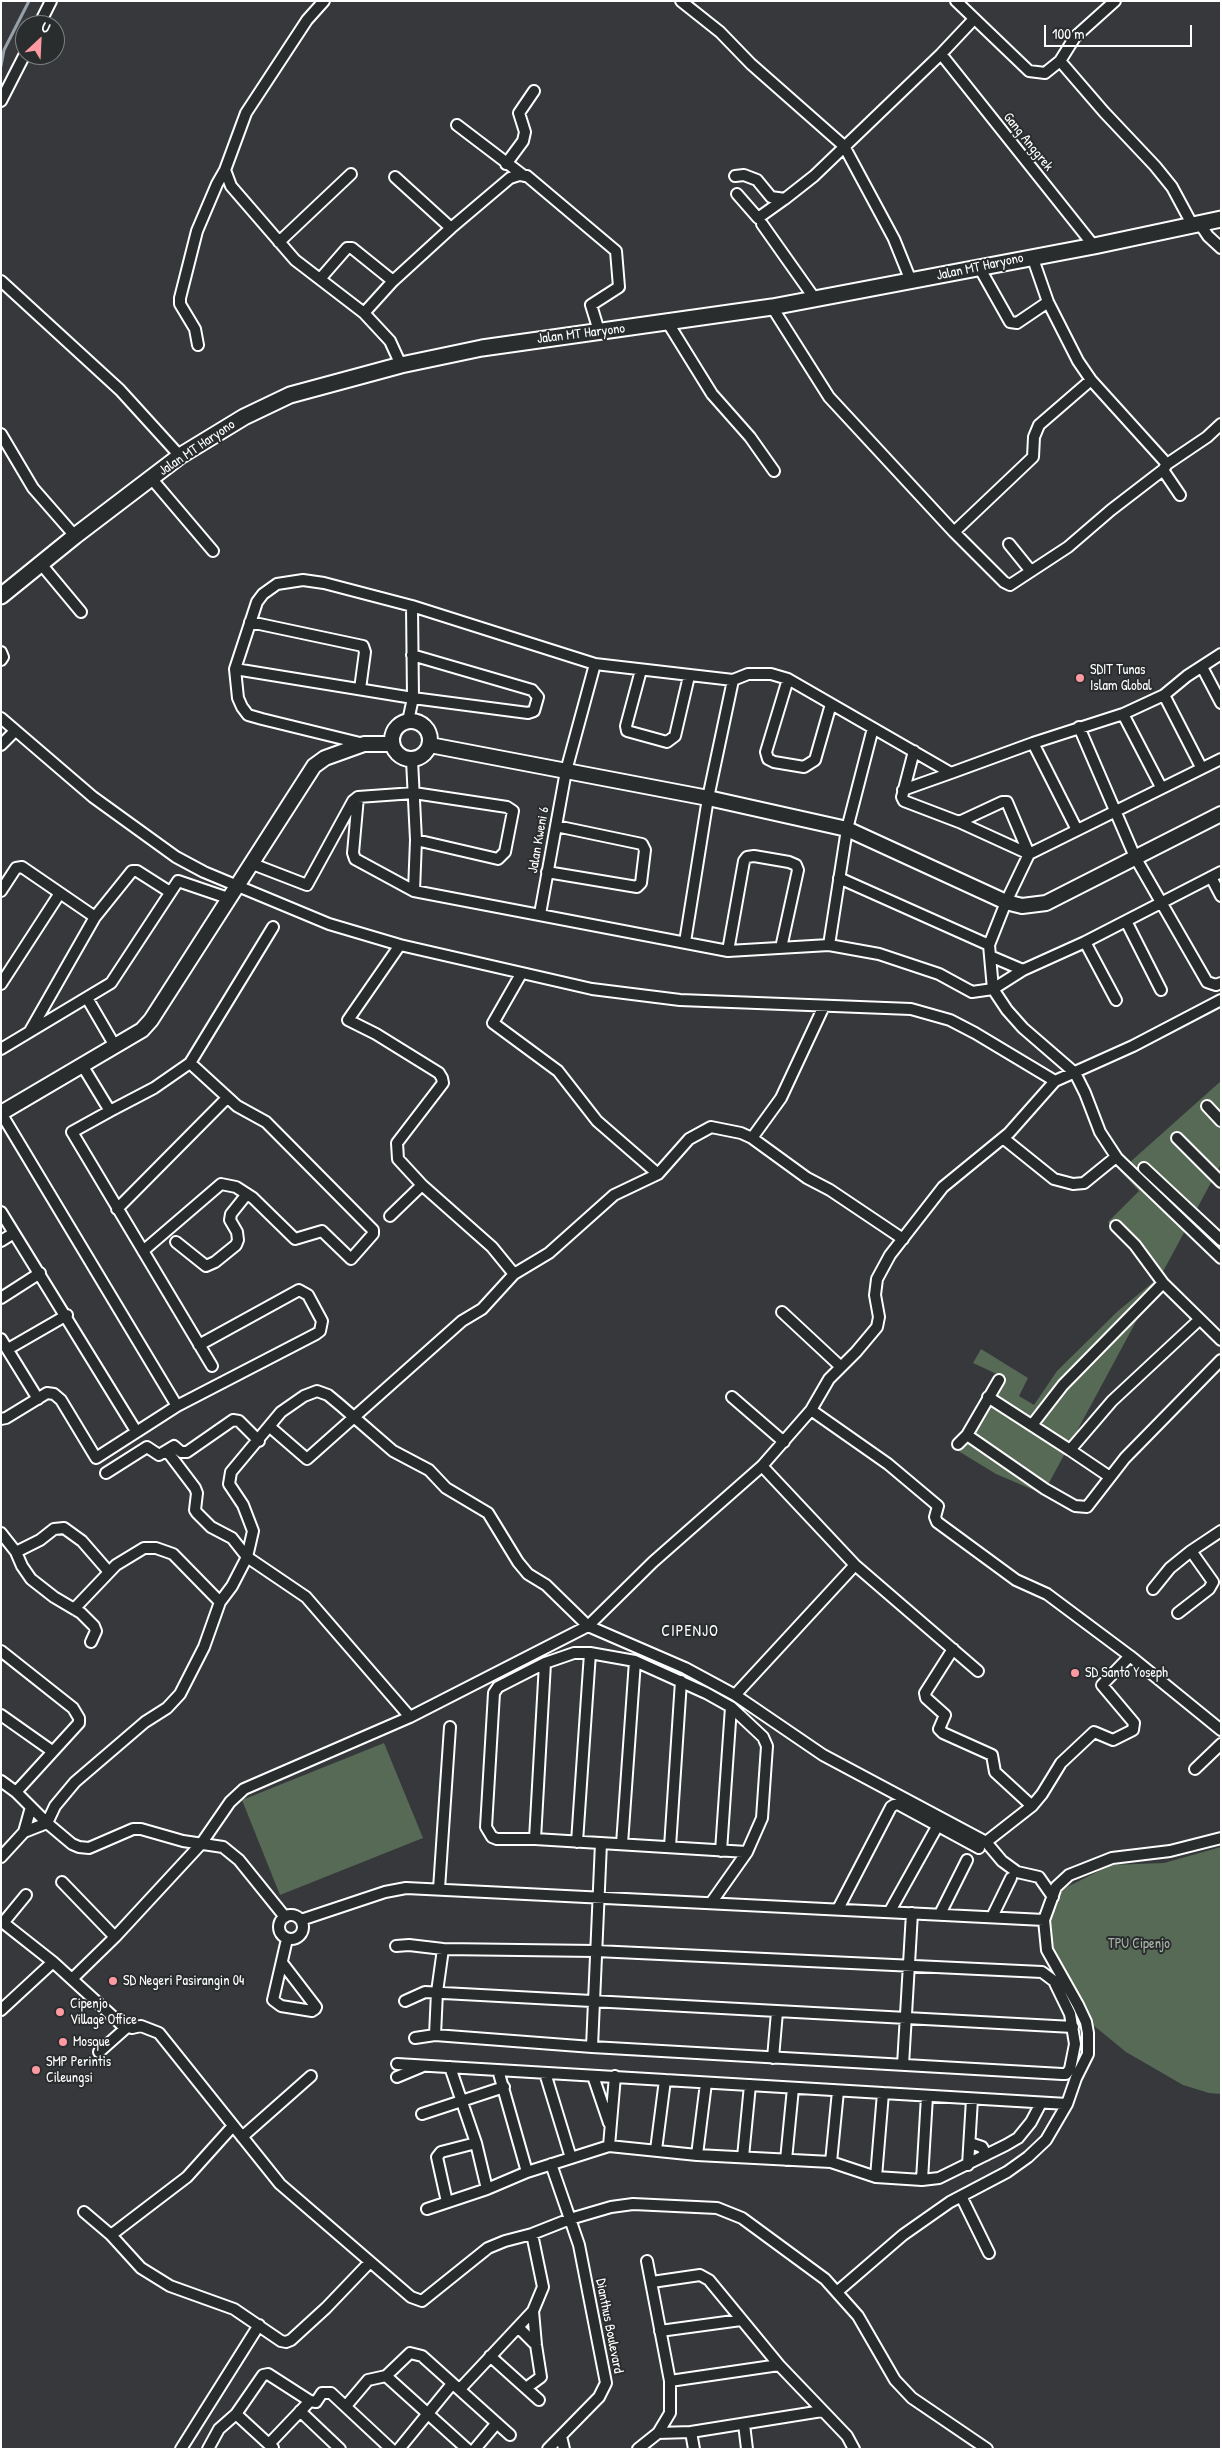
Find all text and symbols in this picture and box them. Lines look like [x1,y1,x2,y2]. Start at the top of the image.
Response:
north arrow [15,15,65,65]
scale bar [1047,15,1194,47]
text: U [39,17,54,37]
text: 100 m [1052,23,1085,44]
street label: Gang Anggrek [999,109,1057,175]
street label: Jalan MT Haryono [935,250,1025,284]
street label: Jalan MT Haryono [536,320,626,348]
street label: Jalan MT Haryono [156,416,238,480]
place label: SDIT Tunas Islam Global [1090,662,1152,694]
marker: SDIT Tunas Islam Global [1074,672,1086,684]
street label: Jalan Kweni 6 [525,806,553,874]
district label: CIPENJO [660,1622,720,1642]
place label: SD Santo Yoseph [1085,1665,1168,1681]
marker: SD Santo Yoseph [1069,1667,1081,1679]
park label: TPU Cipenjo [1108,1936,1170,1952]
place label: SD Negeri Pasirangin 04 [123,1973,244,1989]
marker: SD Negeri Pasirangin 04 [107,1975,119,1987]
place label: Cipenjo Village Office [70,1996,137,2028]
marker: Cipenjo Village Office [54,2006,66,2018]
place label: Mosque [73,2034,110,2050]
marker: Mosque [57,2036,69,2048]
place label: SMP Perintis Cileungsi [46,2054,111,2086]
marker: SMP Perintis Cileungsi [30,2064,42,2076]
street label: Dianthus Boulevard [592,2277,626,2375]

